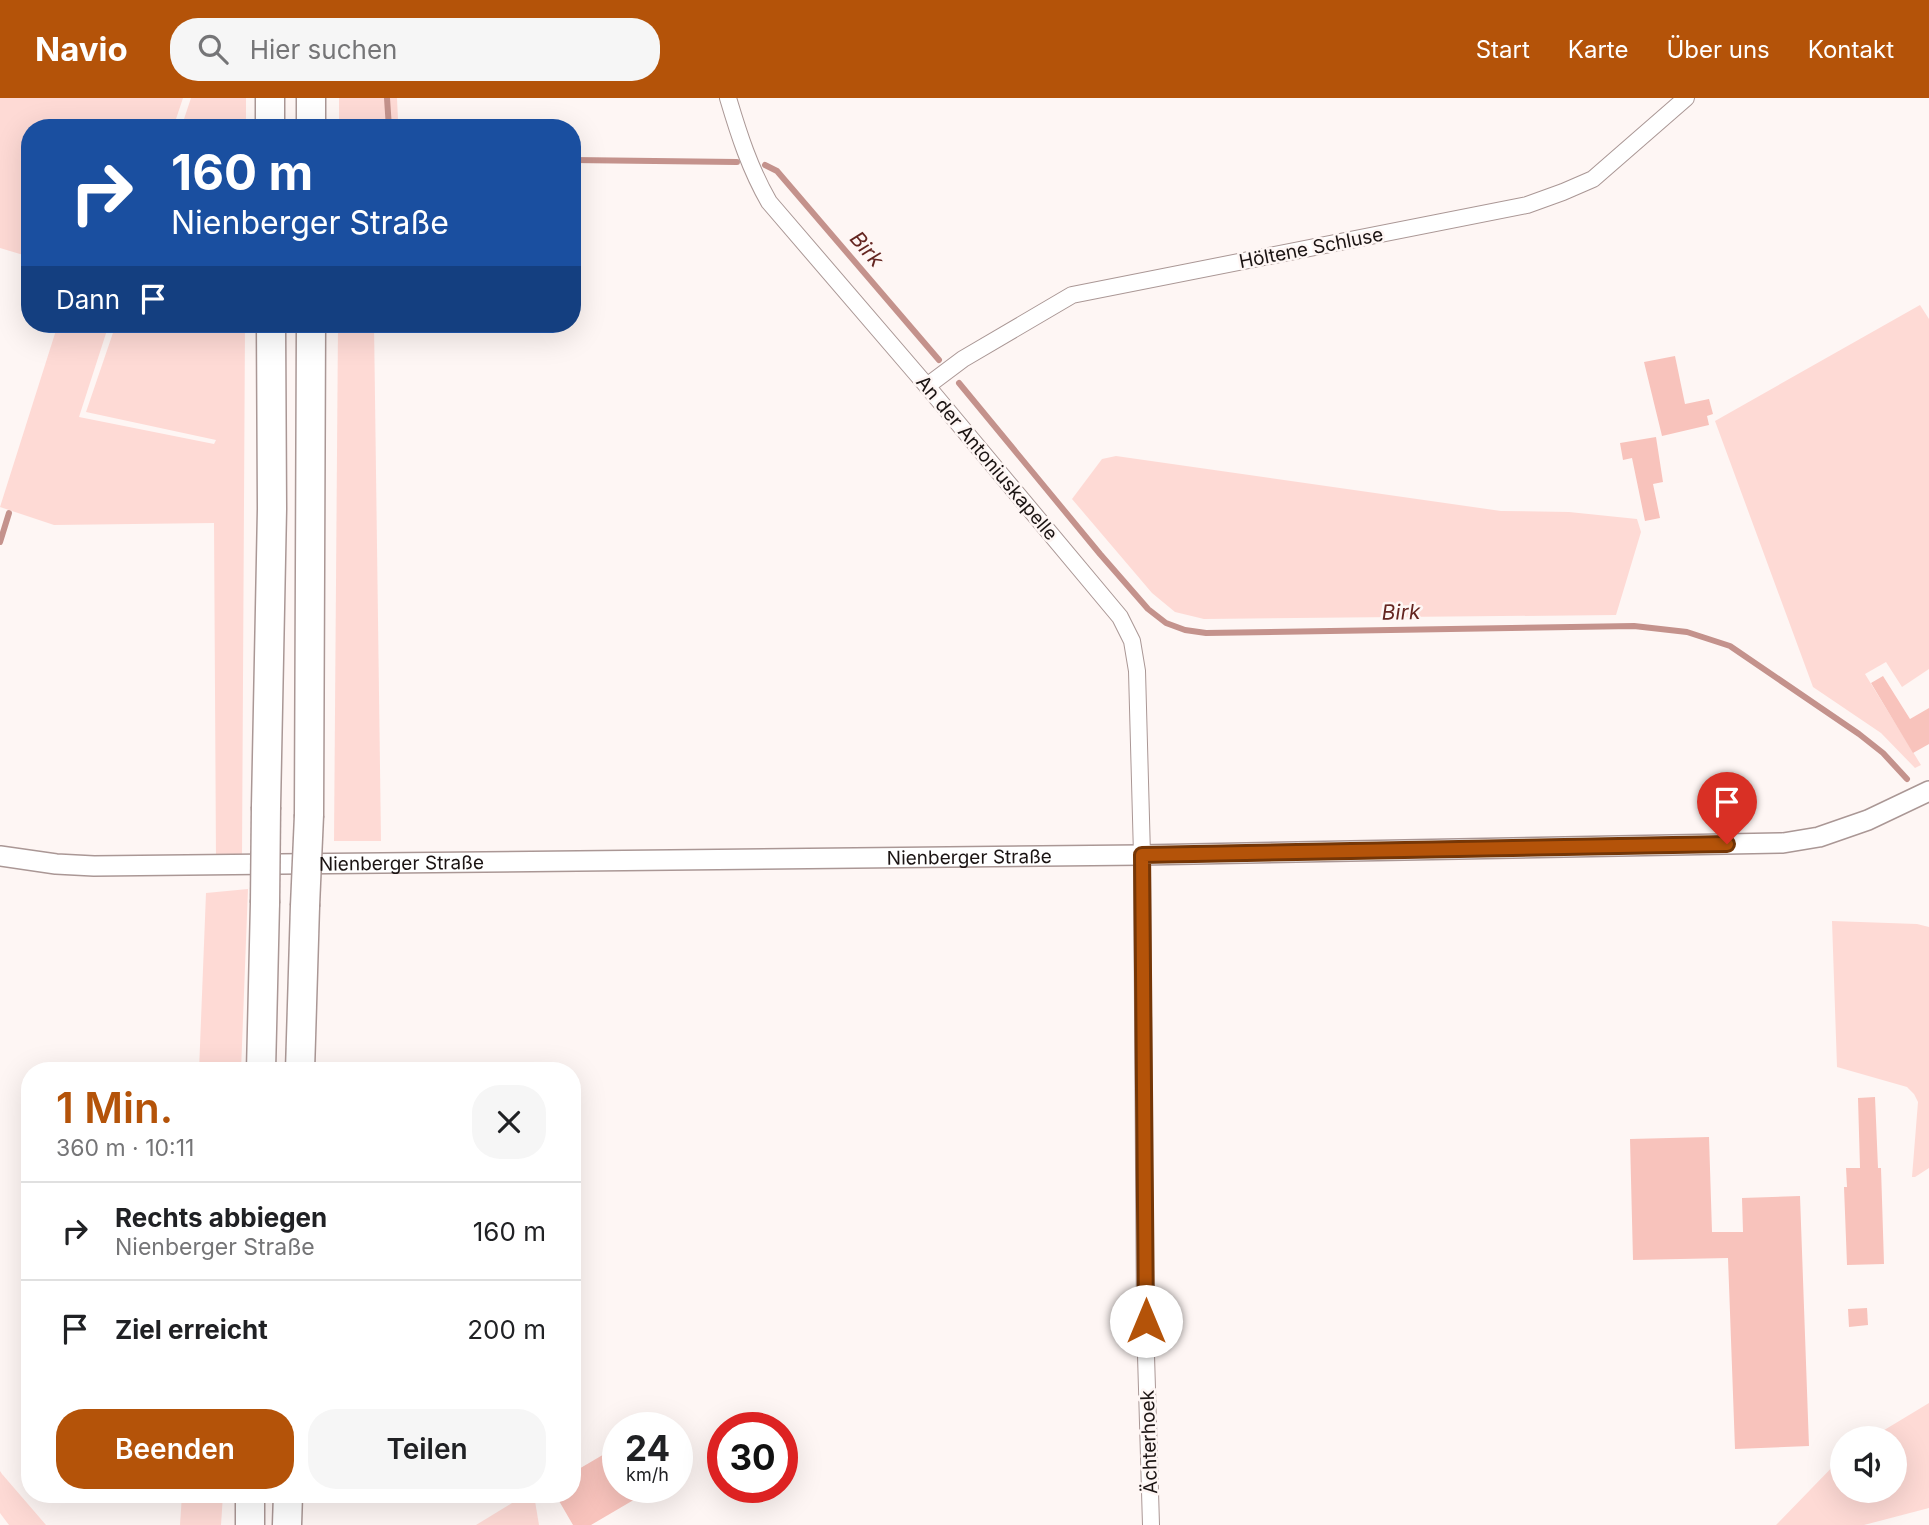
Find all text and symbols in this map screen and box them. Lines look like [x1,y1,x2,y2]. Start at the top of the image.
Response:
search box [170,18,660,81]
text: Navio [35,29,128,69]
icon: search [194,30,232,68]
text: Hier suchen [250,34,397,65]
text: Start [1476,35,1530,64]
text: Karte [1568,35,1628,64]
text: Über uns [1666,35,1770,64]
text: Kontakt [1808,35,1894,64]
text: 160 m [171,143,313,202]
icon: right [56,147,147,238]
text: Nienberger Straße [171,203,449,242]
street label: Höltene Schluse [1237,223,1385,273]
water label: Birk [845,226,889,272]
icon: arrive [134,280,172,318]
text: Dann [56,284,120,315]
street label: An der Antoniuskapelle [911,371,1063,545]
water label: Birk [1381,599,1421,625]
pin [1697,772,1757,844]
icon: arrive [1708,783,1746,821]
street label: Nienberger Straße [887,844,1052,869]
street label: Nienberger Straße [319,850,484,875]
text: 1 Min. [56,1082,173,1133]
button: close [472,1085,546,1159]
text: 360 m · 10:11 [56,1134,194,1162]
text: Rechts abbiegen [115,1202,327,1233]
icon: right [56,1212,94,1250]
text: 160 m [473,1216,546,1247]
text: Nienberger Straße [115,1233,315,1261]
position arrow [1109,1284,1183,1358]
icon: arrive [56,1310,94,1348]
text: Ziel erreicht [115,1314,268,1345]
text: 200 m [467,1314,546,1345]
street label: Ächterhoek [1136,1389,1162,1494]
button: Beenden [56,1409,294,1489]
button: Teilen [308,1409,546,1489]
speed limit sign: 30 [707,1412,798,1503]
map controls [1830,1426,1907,1503]
button: sound [1830,1426,1907,1503]
text: 24 [625,1427,670,1469]
text: km/h [626,1464,669,1485]

